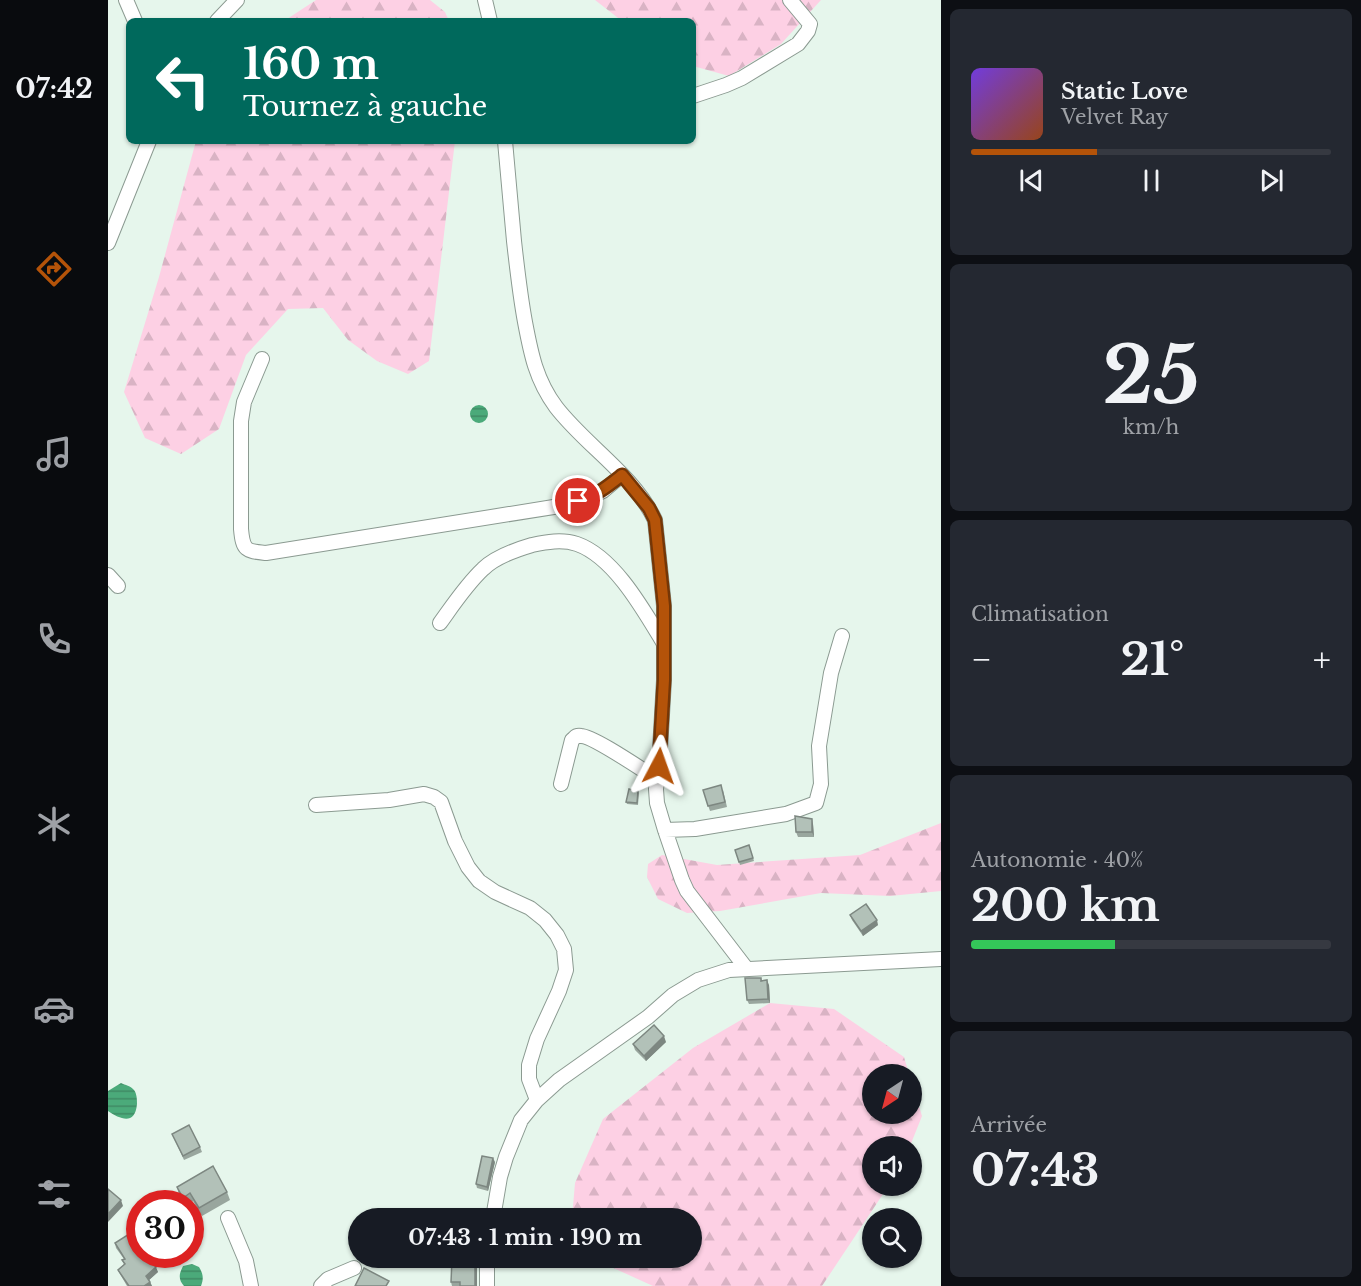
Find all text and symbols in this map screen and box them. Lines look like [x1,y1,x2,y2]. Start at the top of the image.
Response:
text: 160 m [243,38,379,90]
icon: left [144,42,222,120]
text: 07:42 [15,72,93,105]
text: Static Love [1061,78,1188,105]
text: Tournez à gauche [243,90,487,123]
text: Velvet Ray [1061,105,1169,129]
icon: previous [1015,164,1048,197]
icon: pause [1135,164,1168,197]
icon: next [1255,164,1288,197]
icon: directions [33,248,75,290]
text: 25 [1102,327,1200,424]
text: km/h [1123,415,1179,439]
icon: music [33,433,75,475]
pin [552,475,603,526]
icon: arrive [561,484,594,517]
text: Climatisation [971,602,1109,626]
icon: phone [33,618,75,660]
text: 21° [1120,631,1184,687]
text: − [971,639,992,680]
text: + [1313,639,1331,680]
position arrow [627,734,691,798]
icon: climate [33,803,75,845]
text: Autonomie · 40% [971,848,1143,872]
text: 200 km [971,877,1160,933]
icon: car [33,988,75,1030]
north arrow [862,1064,922,1124]
map controls [862,1064,922,1268]
text: Arrivée [971,1113,1047,1137]
button: sound [862,1136,922,1196]
text: 07:43 [971,1142,1100,1198]
icon: filters [33,1173,75,1215]
speed limit sign: 30 [126,1190,204,1268]
button: search [862,1208,922,1268]
text: 07:43 · 1 min · 190 m [408,1224,642,1251]

